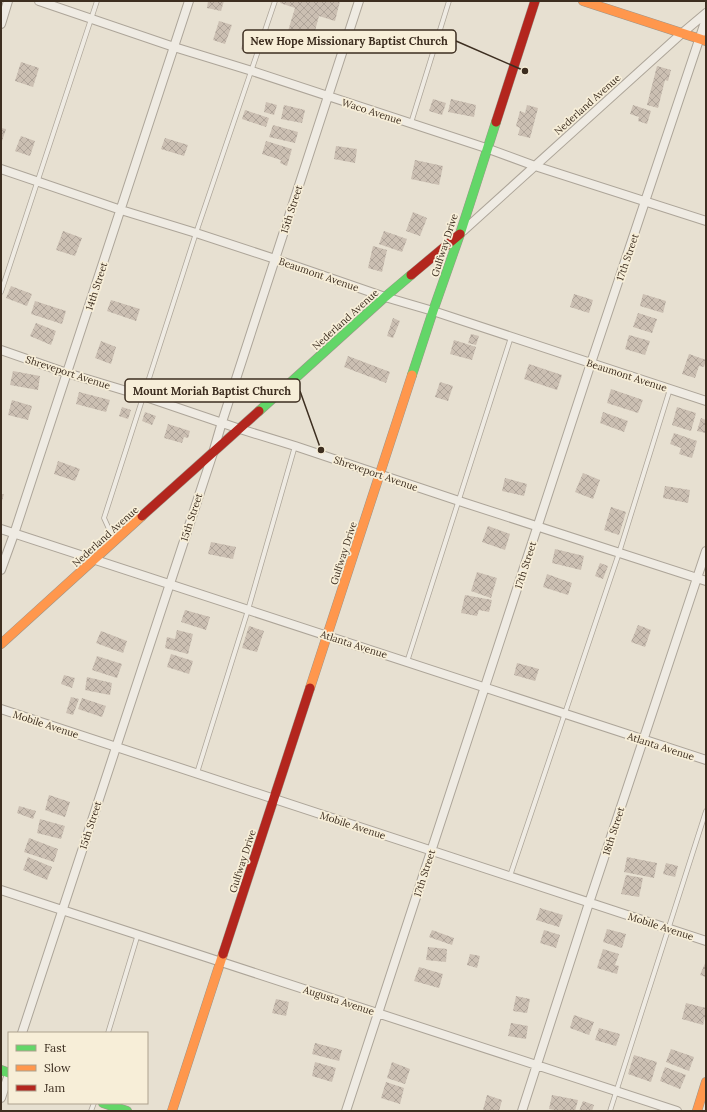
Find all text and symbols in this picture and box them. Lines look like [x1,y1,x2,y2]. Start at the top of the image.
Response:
callout: New Hope Missionary Baptist Church [243,30,456,53]
text: New Hope Missionary Baptist Church [250,34,448,48]
street label: Nederland Avenue [551,71,624,138]
street label: Waco Avenue [340,96,404,127]
street label: 15th Street [278,183,305,235]
street label: Gulfway Drive [428,211,461,278]
street label: 17th Street [613,232,642,282]
street label: Beaumont Avenue [277,255,361,294]
street label: 14th Street [83,260,110,312]
street label: Nederland Avenue [309,286,382,353]
street label: Shreveport Avenue [24,353,112,392]
street label: Beaumont Avenue [585,356,669,395]
callout: Mount Moriah Baptist Church [125,379,300,402]
text: Mount Moriah Baptist Church [133,384,291,398]
street label: Shreveport Avenue [332,453,420,494]
street label: 15th Street [178,491,205,543]
street label: Nederland Avenue [69,503,142,570]
street label: Gulfway Drive [327,519,360,586]
street label: 17th Street [512,540,539,591]
street label: Atlanta Avenue [318,627,389,662]
street label: Mobile Avenue [11,708,81,741]
street label: Atlanta Avenue [625,729,696,764]
street label: 15th Street [77,799,104,851]
street label: 18th Street [600,805,627,857]
street label: Mobile Avenue [318,809,388,842]
street label: Gulfway Drive [226,827,259,894]
street label: 17th Street [411,848,438,899]
street label: Mobile Avenue [626,910,696,943]
street label: Augusta Avenue [301,983,377,1018]
legend [8,1032,148,1104]
text: Fast [44,1040,67,1055]
text: Slow [44,1060,71,1075]
text: Jam [43,1080,65,1095]

